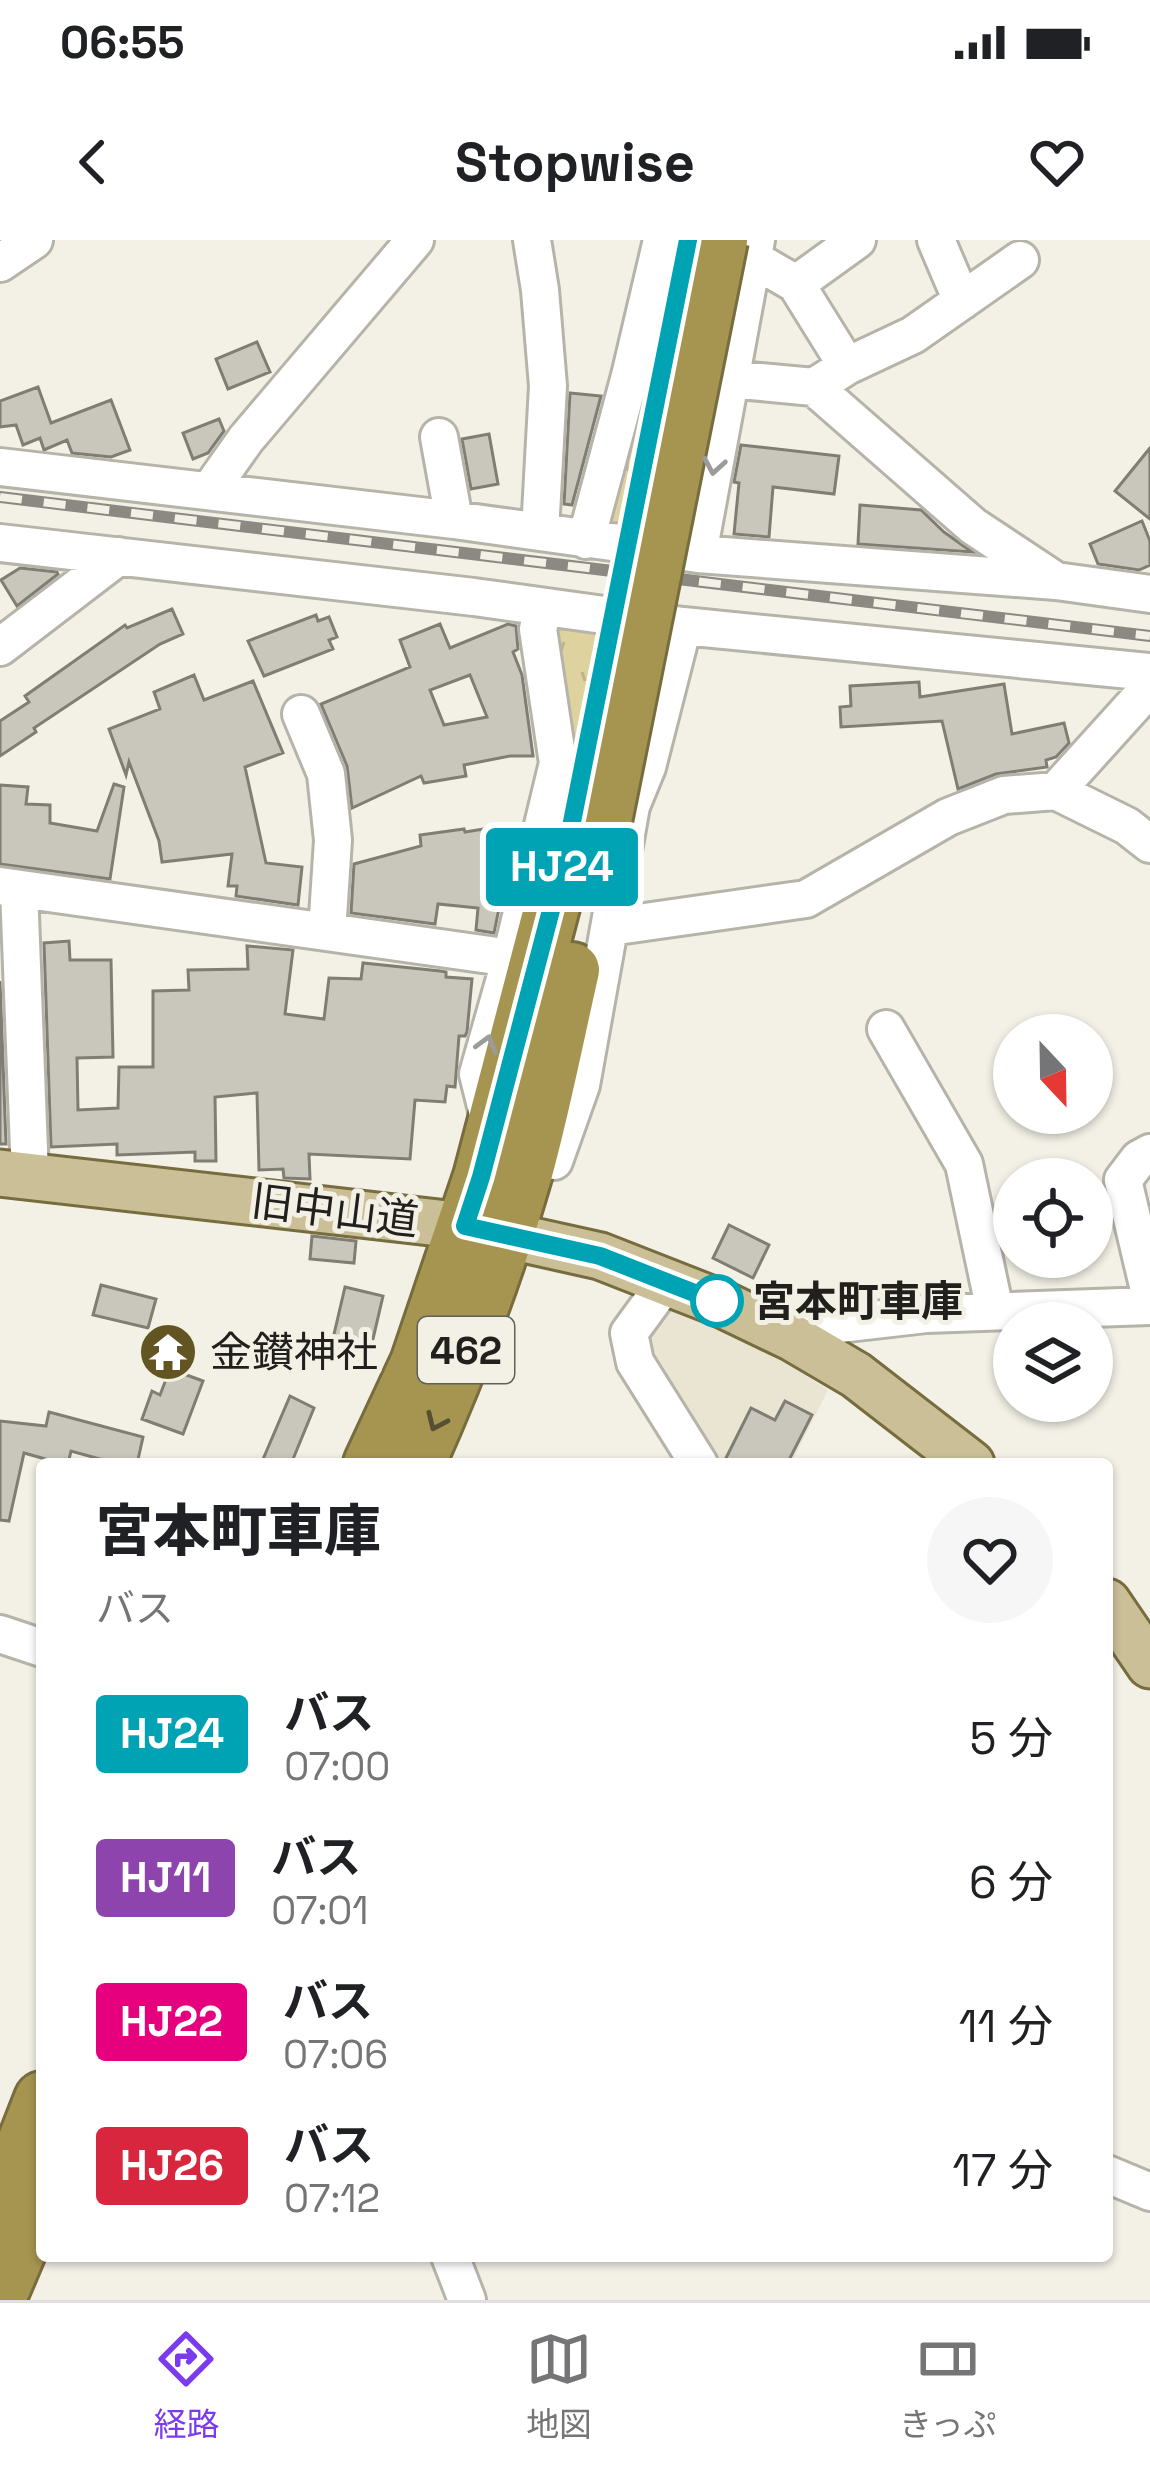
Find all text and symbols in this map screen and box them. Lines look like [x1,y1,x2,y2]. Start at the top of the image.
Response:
text: 06:55 [60,14,184,71]
text: Stopwise [455,128,695,197]
icon: back [60,129,126,195]
icon: heart [1024,129,1090,195]
one-way arrow [702,456,727,476]
line badge: HJ24 [478,828,646,906]
text: HJ24 [510,840,614,893]
north arrow [993,1014,1113,1134]
map controls [993,1014,1113,1422]
one-way arrow [472,1034,497,1055]
button: locate [993,1158,1113,1278]
street label: 旧中山道 [248,1174,422,1247]
place label: 宮本町車庫 [753,1275,963,1328]
marker: 宮本町車庫 [692,1276,742,1326]
button: layers [993,1302,1113,1422]
road number: 462 [418,1317,514,1383]
temple icon: 金鑚神社 [137,1321,199,1383]
place label: 金鑚神社 [210,1326,378,1379]
one-way arrow [427,1409,450,1431]
text: 宮本町車庫 [96,1495,381,1568]
button: heart [927,1497,1053,1623]
text: バス [96,1584,174,1633]
text: バス [284,1685,374,1742]
text: HJ24 [120,1707,224,1760]
text: 5 分 [969,1710,1053,1767]
text: 07:00 [284,1742,390,1791]
text: バス [271,1829,361,1886]
text: HJ11 [120,1851,211,1904]
text: 6 分 [969,1854,1053,1911]
text: 07:01 [271,1886,369,1935]
text: バス [283,1973,373,2030]
text: HJ22 [120,1995,223,2048]
text: 11 分 [959,1998,1053,2055]
text: 07:06 [283,2030,388,2079]
text: バス [284,2117,374,2174]
text: HJ26 [120,2139,224,2192]
text: 17 分 [952,2142,1053,2199]
text: 07:12 [284,2174,380,2223]
tab: 経路 [153,2326,219,2446]
tab: 地図 [526,2326,592,2446]
tab: きっぷ [899,2326,997,2446]

